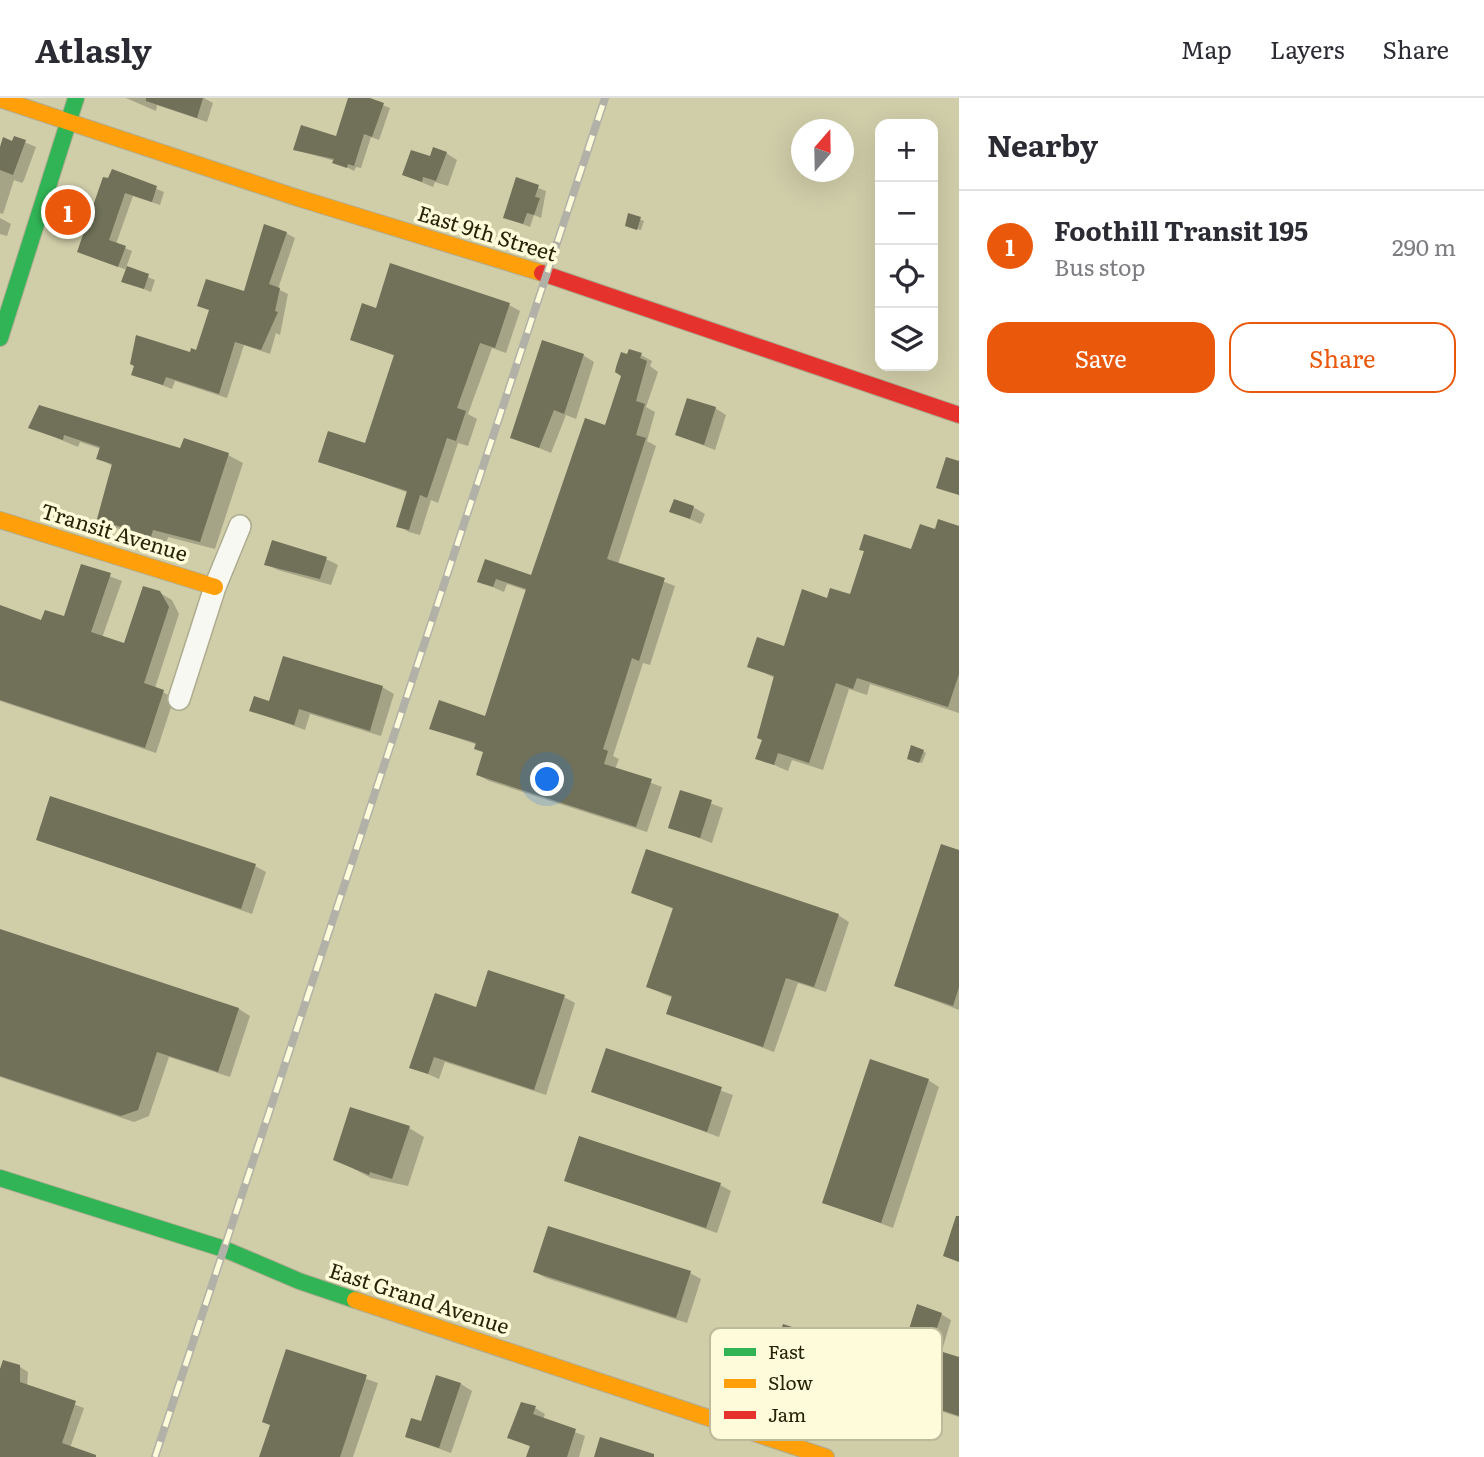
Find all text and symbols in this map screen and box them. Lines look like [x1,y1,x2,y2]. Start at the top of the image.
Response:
text: Atlasly [35,24,152,73]
text: Map [1181,31,1232,66]
text: Layers [1270,31,1344,66]
text: Share [1382,31,1449,66]
north arrow [791,119,854,182]
map controls [875,119,938,371]
button: + [875,119,938,182]
text: Nearby [987,122,1098,166]
button: − [875,182,938,245]
pin: 1 [45,186,91,238]
street label: East 9th Street [414,196,562,268]
text: Foothill Transit 195 [1054,210,1308,249]
text: 1 [1005,229,1015,263]
text: 290 m [1392,229,1456,263]
button: locate [875,245,938,308]
text: Bus stop [1054,249,1146,283]
button: layers [875,308,938,371]
button: Save [987,322,1215,393]
button: Share [1229,322,1456,393]
street label: Transit Avenue [38,494,192,568]
your location [530,762,564,796]
street label: East Grand Avenue [326,1253,514,1340]
legend [710,1328,942,1440]
text: Fast [768,1337,805,1365]
text: Slow [768,1368,813,1396]
text: Jam [768,1400,806,1428]

